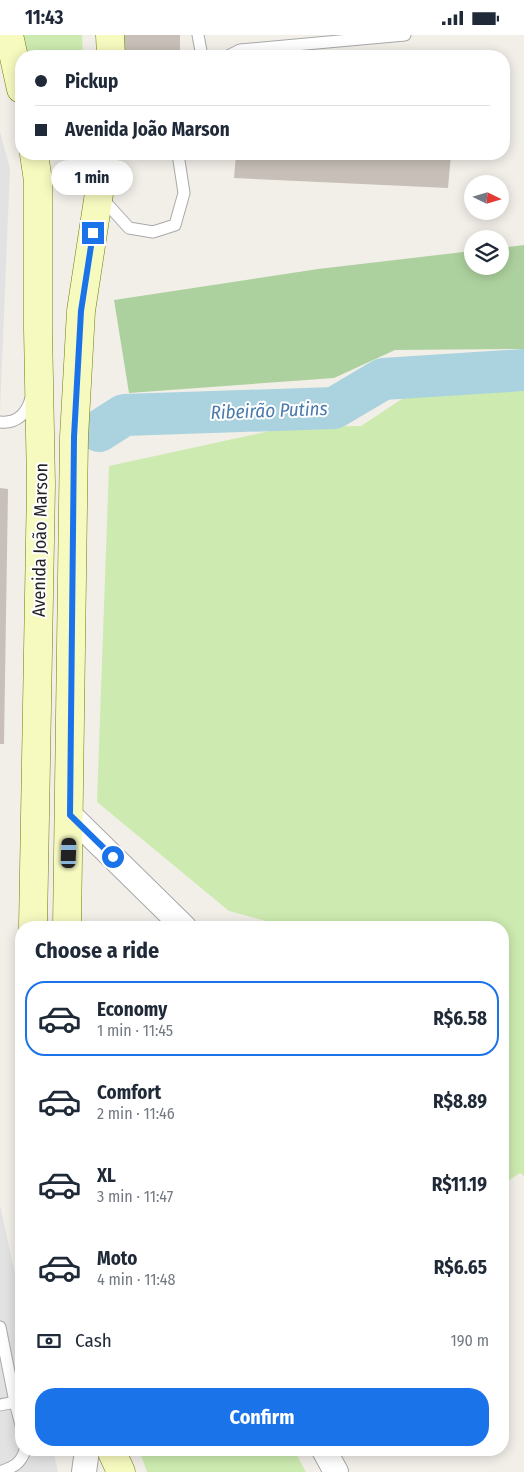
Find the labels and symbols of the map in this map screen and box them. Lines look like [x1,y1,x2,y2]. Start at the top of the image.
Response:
callout: 1 min [52,161,134,195]
north arrow [464,175,509,220]
route end [82,222,104,244]
water label: Ribeirão Putins [210,397,328,424]
street label: Avenida João Marson [28,463,52,617]
car [60,838,77,868]
route start [102,846,124,868]

